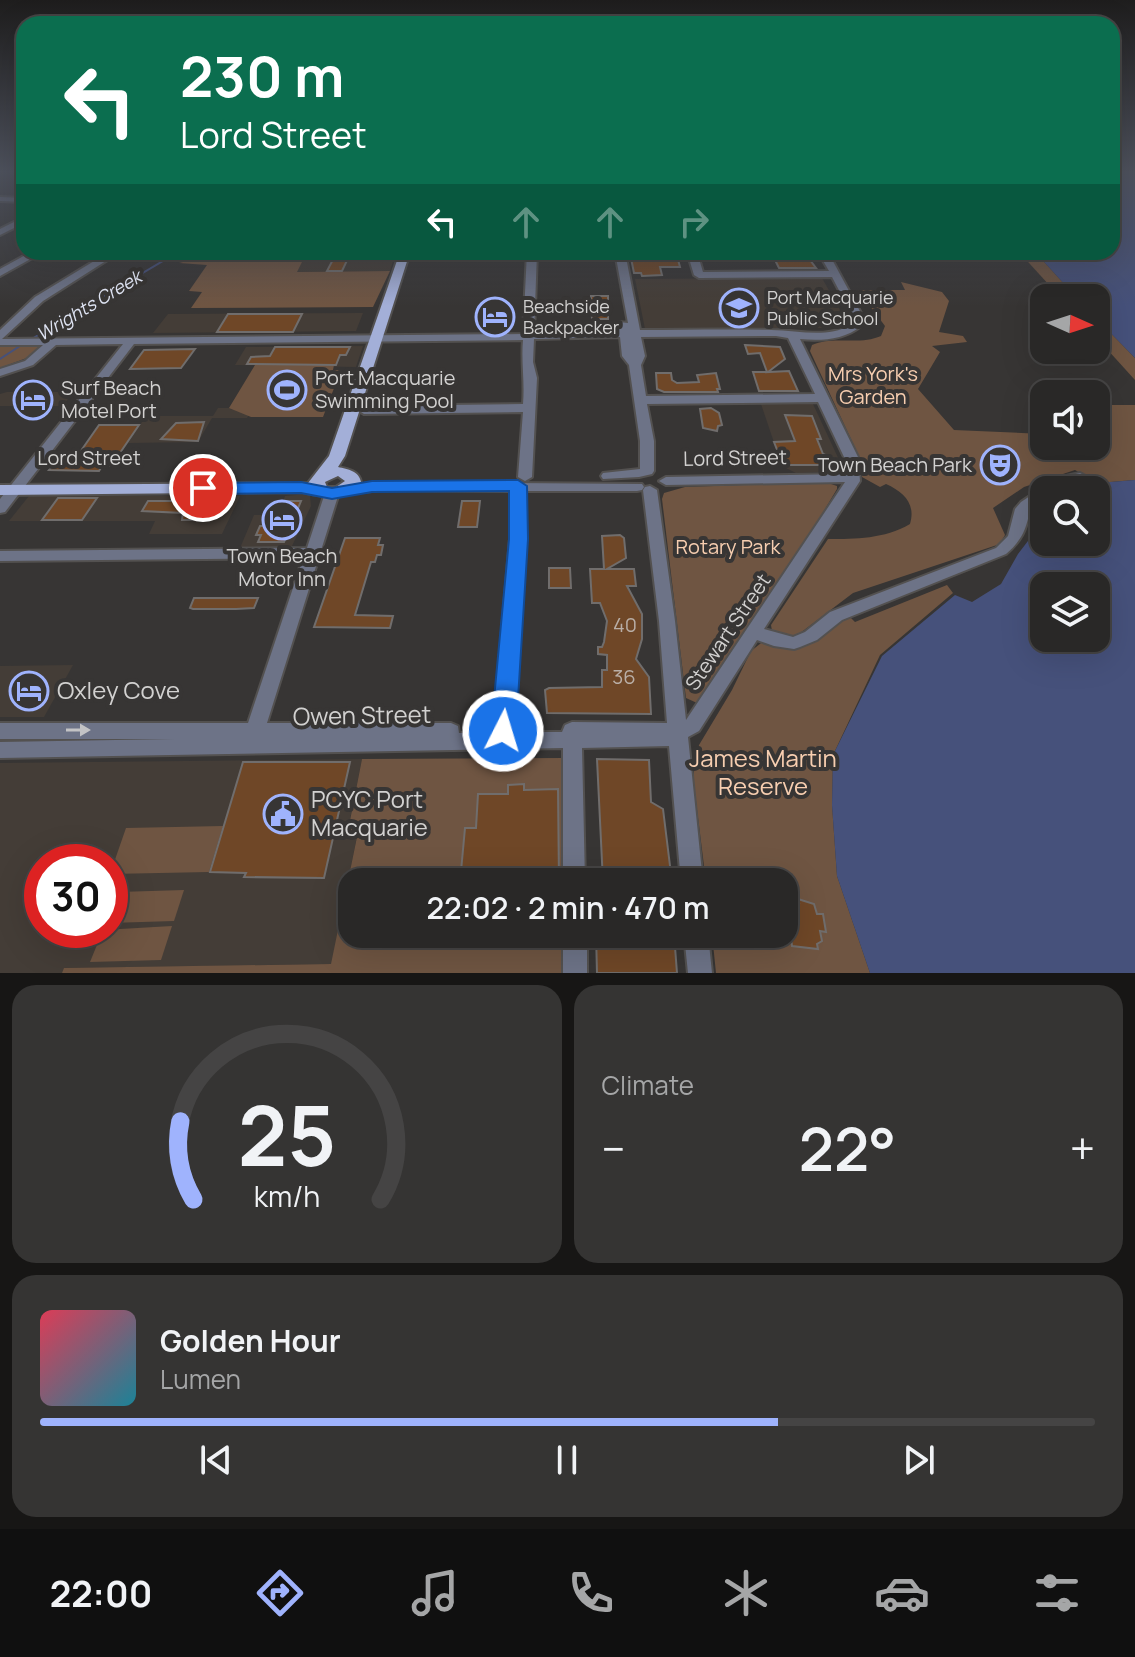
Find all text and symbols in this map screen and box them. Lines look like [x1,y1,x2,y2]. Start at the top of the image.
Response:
text: 230 m [180,37,344,114]
icon: left [48,48,152,152]
text: Lord Street [180,110,367,159]
icon: left [420,200,464,244]
icon: ahead [504,200,548,244]
icon: ahead [588,200,632,244]
icon: right [672,200,716,244]
water label: Wrights Creek [32,263,148,346]
north arrow [1030,284,1110,364]
map controls [1030,284,1110,652]
place label: Port Macquarie Public School [767,285,893,330]
school or university icon: Port Macquarie Public School [718,287,760,329]
place label: Beachside Backpacker [523,294,620,339]
hotel icon: Beachside Backpacker [474,296,516,338]
park label: Mrs York's Garden [828,360,918,410]
place label: Port Macquarie Swimming Pool [315,364,455,414]
sports icon: Port Macquarie Swimming Pool [266,369,308,411]
place label: Surf Beach Motel Port [61,374,161,424]
hotel icon: Surf Beach Motel Port [12,379,54,421]
button: sound [1030,380,1110,460]
street label: Lord Street [683,443,787,472]
street label: Lord Street [37,444,141,471]
theatre icon: Town Beach Park [979,444,1021,486]
place label: Town Beach Park [817,451,973,478]
pin [169,454,237,522]
icon: arrive [181,466,225,510]
button: search [1030,476,1110,556]
hotel icon: Town Beach Motor Inn [261,499,303,541]
park label: Rotary Park [675,533,782,560]
place label: Town Beach Motor Inn [227,542,337,592]
street label: Stewart Street [679,568,777,695]
button: layers [1030,572,1110,652]
house number: 40 [613,611,637,638]
house number: 36 [612,663,636,690]
hotel icon: Oxley Cove [8,670,50,712]
place label: Oxley Cove [57,673,180,706]
position arrow [461,689,545,773]
street label: Owen Street [292,697,432,732]
one-way arrow [66,724,91,736]
park label: James Martin Reserve [689,741,837,802]
place label: PCYC Port Macquarie [311,782,428,843]
public building icon: PCYC Port Macquarie [262,793,304,835]
speed limit sign: 30 [24,844,128,948]
text: 22:02 · 2 min · 470 m [426,887,710,928]
text: Climate [602,1067,694,1103]
text: 25 [238,1077,336,1191]
text: 22° [799,1107,896,1189]
text: − [602,1118,625,1178]
text: + [1070,1118,1095,1178]
text: km/h [254,1177,320,1216]
text: Golden Hour [160,1320,341,1361]
text: Lumen [160,1361,241,1397]
icon: previous [194,1438,238,1482]
icon: pause [545,1438,589,1482]
icon: next [897,1438,941,1482]
icon: directions [252,1565,308,1621]
icon: music [407,1565,463,1621]
icon: phone [563,1565,619,1621]
icon: climate [718,1565,774,1621]
icon: car [874,1565,930,1621]
icon: filters [1029,1565,1085,1621]
text: 22:00 [50,1569,152,1618]

